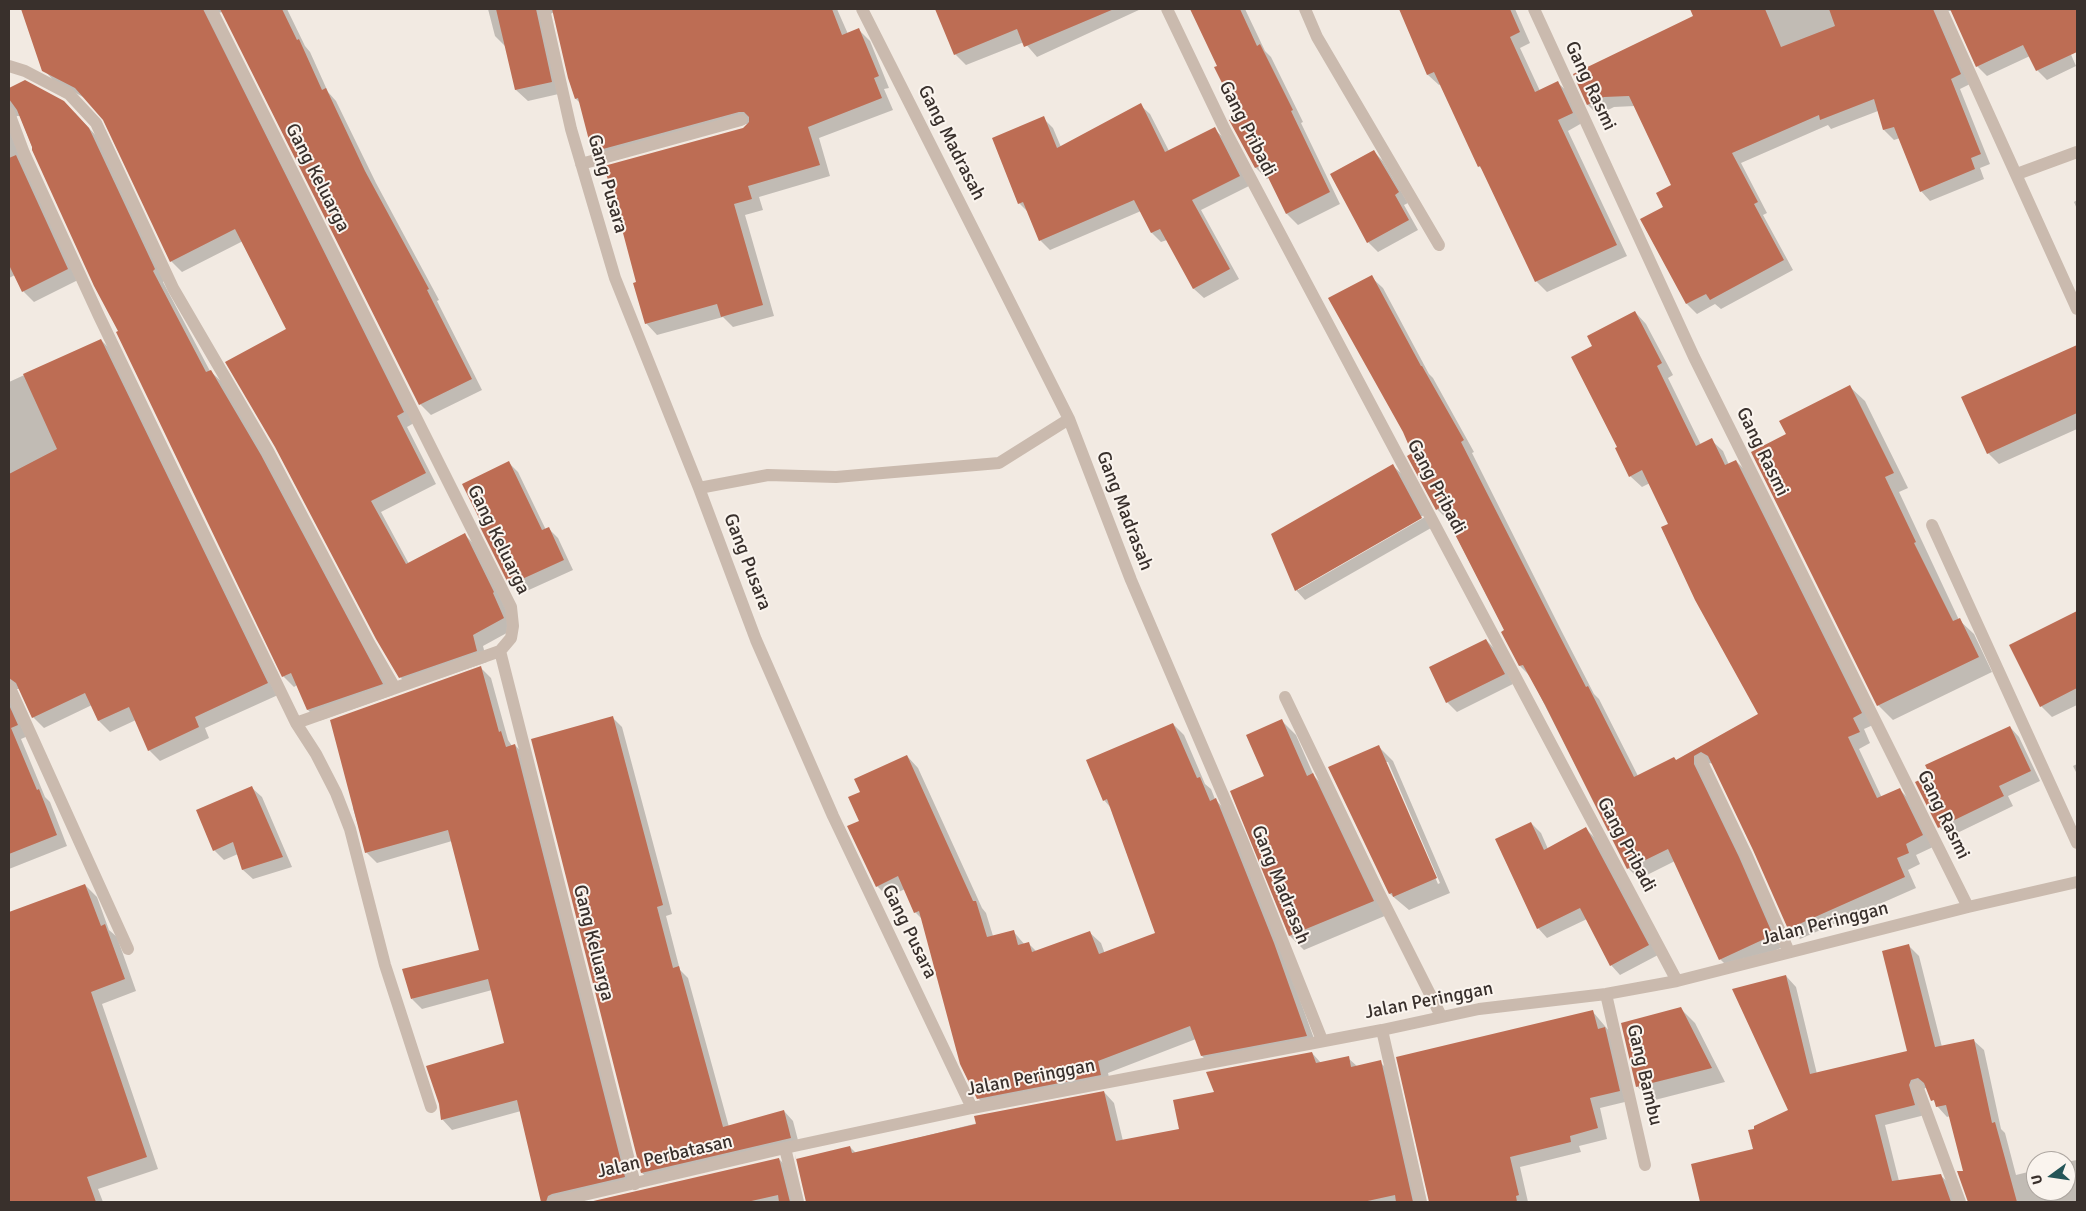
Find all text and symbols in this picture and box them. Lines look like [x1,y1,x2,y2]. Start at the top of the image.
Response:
street label: Gang Rasmi [1559,38,1621,134]
street label: Gang Pribadi [1213,77,1281,181]
street label: Gang Madrasah [912,82,990,204]
street label: Gang Keluarga [280,120,354,236]
street label: Gang Pusara [582,132,632,236]
street label: Gang Rasmi [1731,404,1793,500]
street label: Gang Pribadi [1401,436,1471,538]
street label: Gang Madrasah [1091,448,1157,574]
street label: Gang Keluarga [462,482,534,598]
street label: Gang Pusara [718,510,776,614]
street label: Gang Rasmi [1912,767,1974,863]
street label: Gang Pribadi [1591,794,1661,896]
street label: Gang Madrasah [1246,822,1314,948]
street label: Gang Pusara [876,881,942,983]
street label: Gang Keluarga [568,883,618,1003]
street label: Jalan Peringgan [1759,897,1891,951]
street label: Jalan Peringgan [1363,977,1495,1025]
street label: Gang Bambu [1621,1022,1667,1128]
street label: Jalan Peringgan [965,1054,1097,1102]
street label: Jalan Perbatasan [595,1130,735,1184]
north arrow [2026,1151,2076,1201]
text: U [2028,1173,2046,1186]

